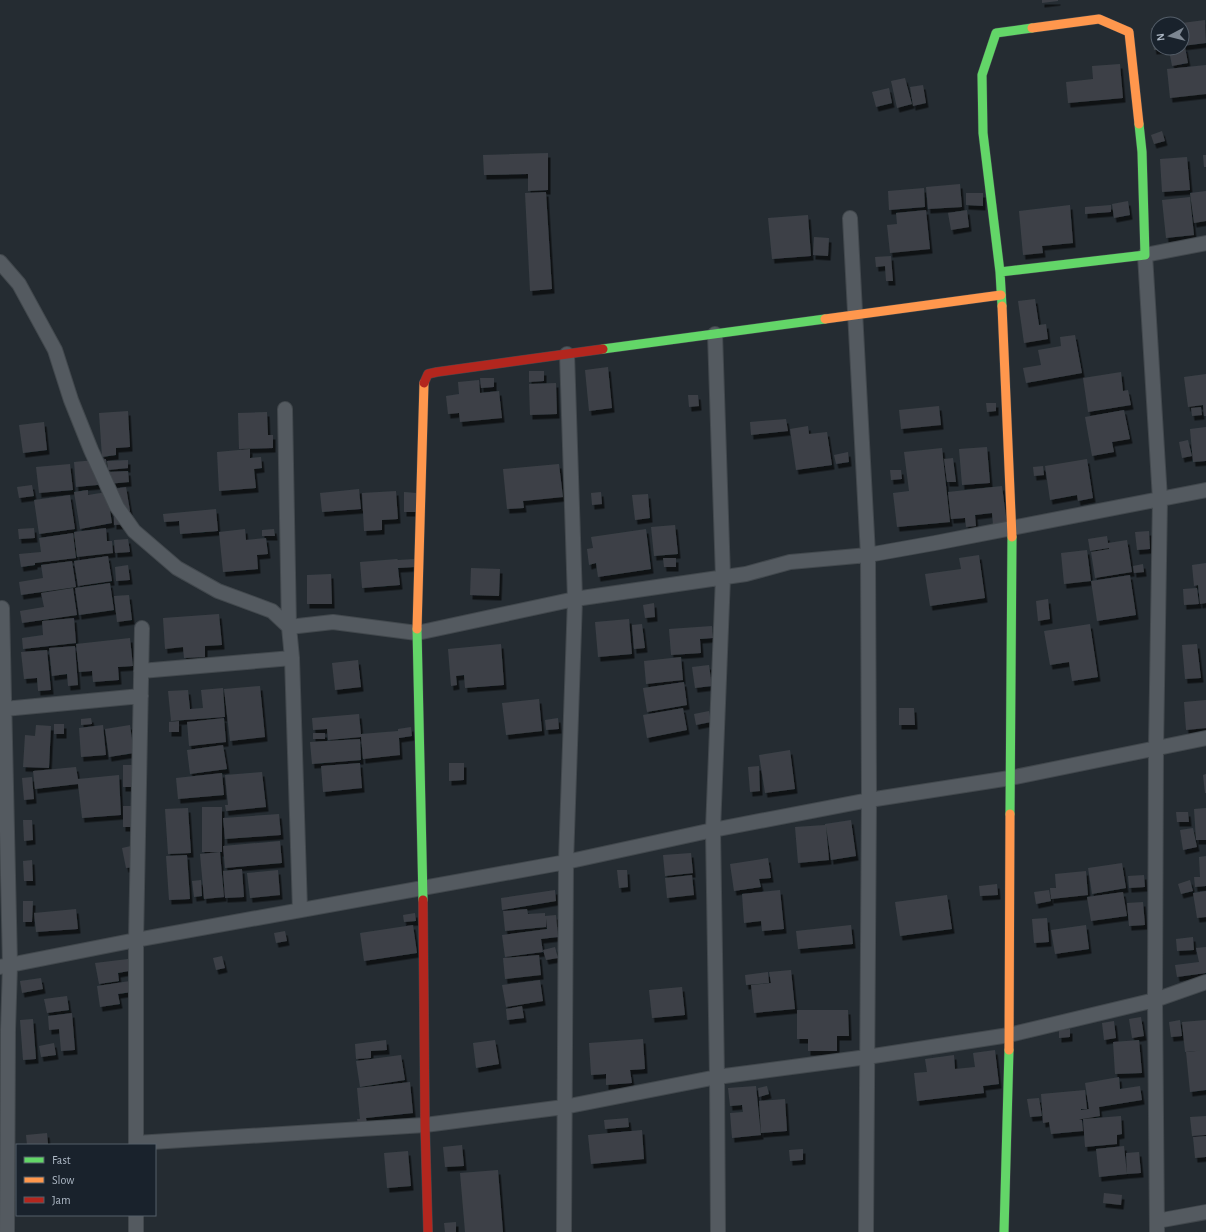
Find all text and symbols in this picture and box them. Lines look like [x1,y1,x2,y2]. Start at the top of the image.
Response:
north arrow [1150,16,1190,56]
text: N [1155,33,1166,42]
legend [16,1144,156,1216]
text: Fast [52,1154,71,1166]
text: Slow [52,1174,74,1186]
text: Jam [52,1194,71,1206]

